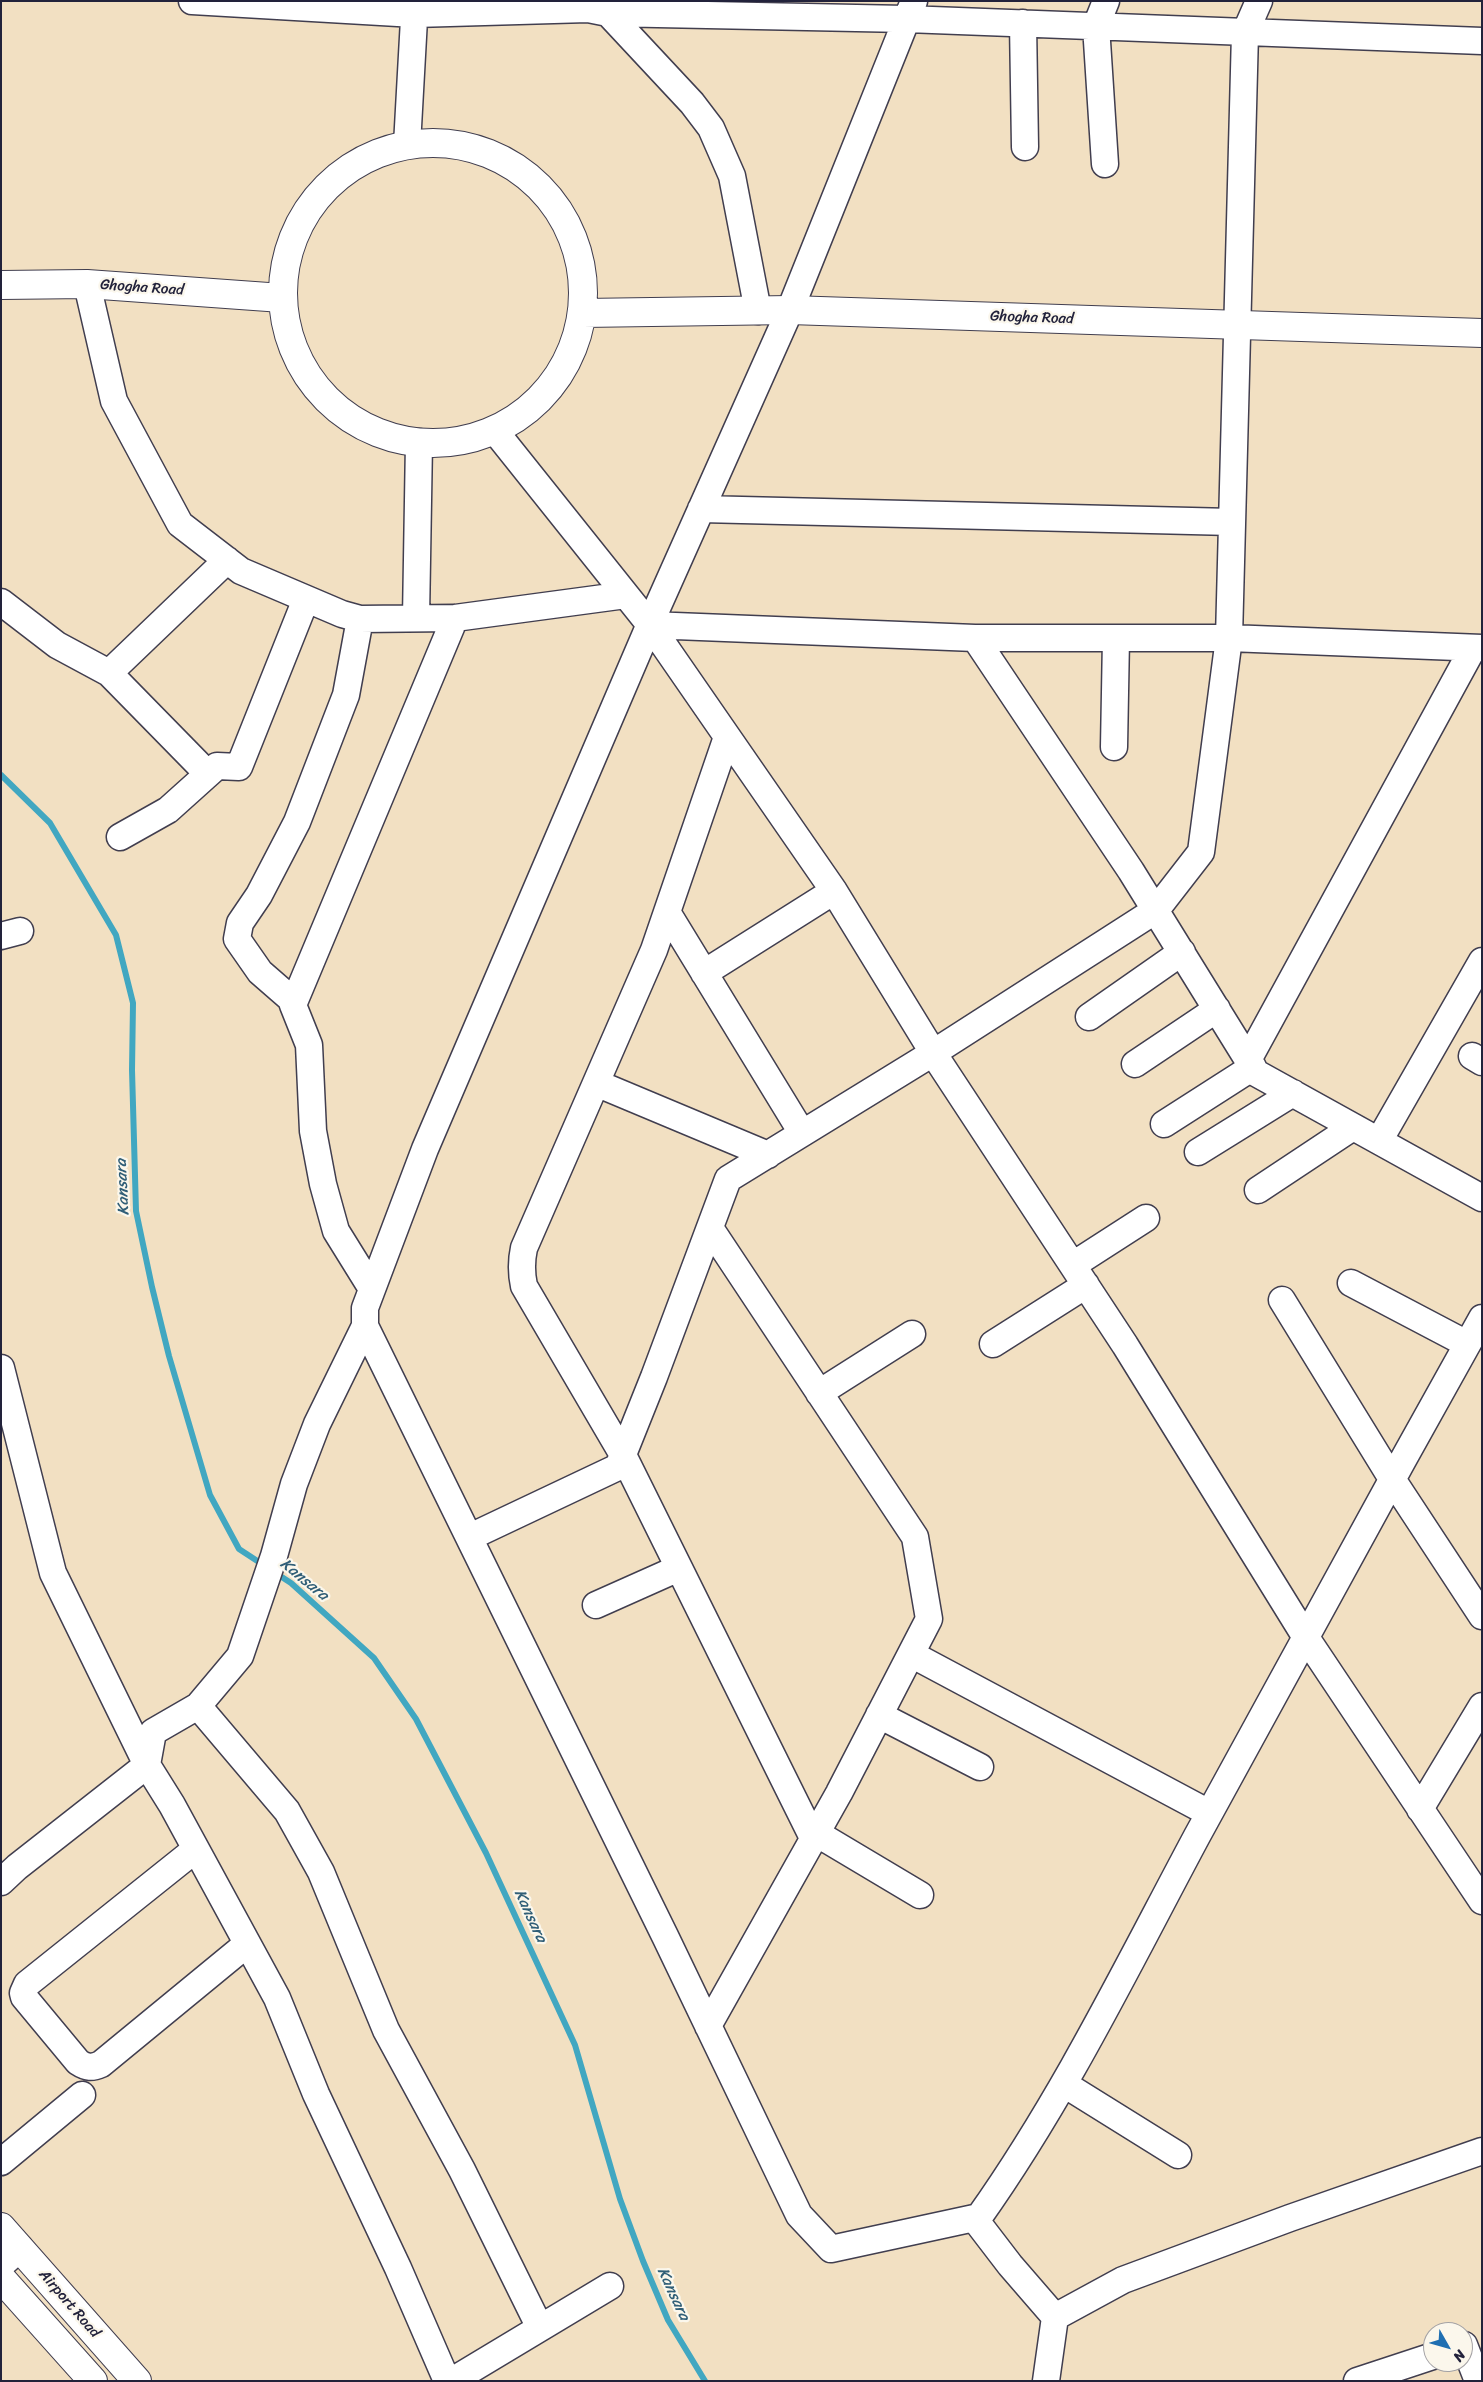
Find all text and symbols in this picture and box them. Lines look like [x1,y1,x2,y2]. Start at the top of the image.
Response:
street label: Ghogha Road [100,276,184,300]
street label: Ghogha Road [990,308,1074,328]
water label: Kansara [112,1158,134,1216]
water label: Kansara [276,1555,332,1605]
water label: Kansara [509,1886,551,1946]
water label: Kansara [652,2264,694,2324]
street label: Airport Road [35,2266,103,2342]
north arrow [1423,2322,1473,2372]
text: N [1447,2344,1472,2367]

